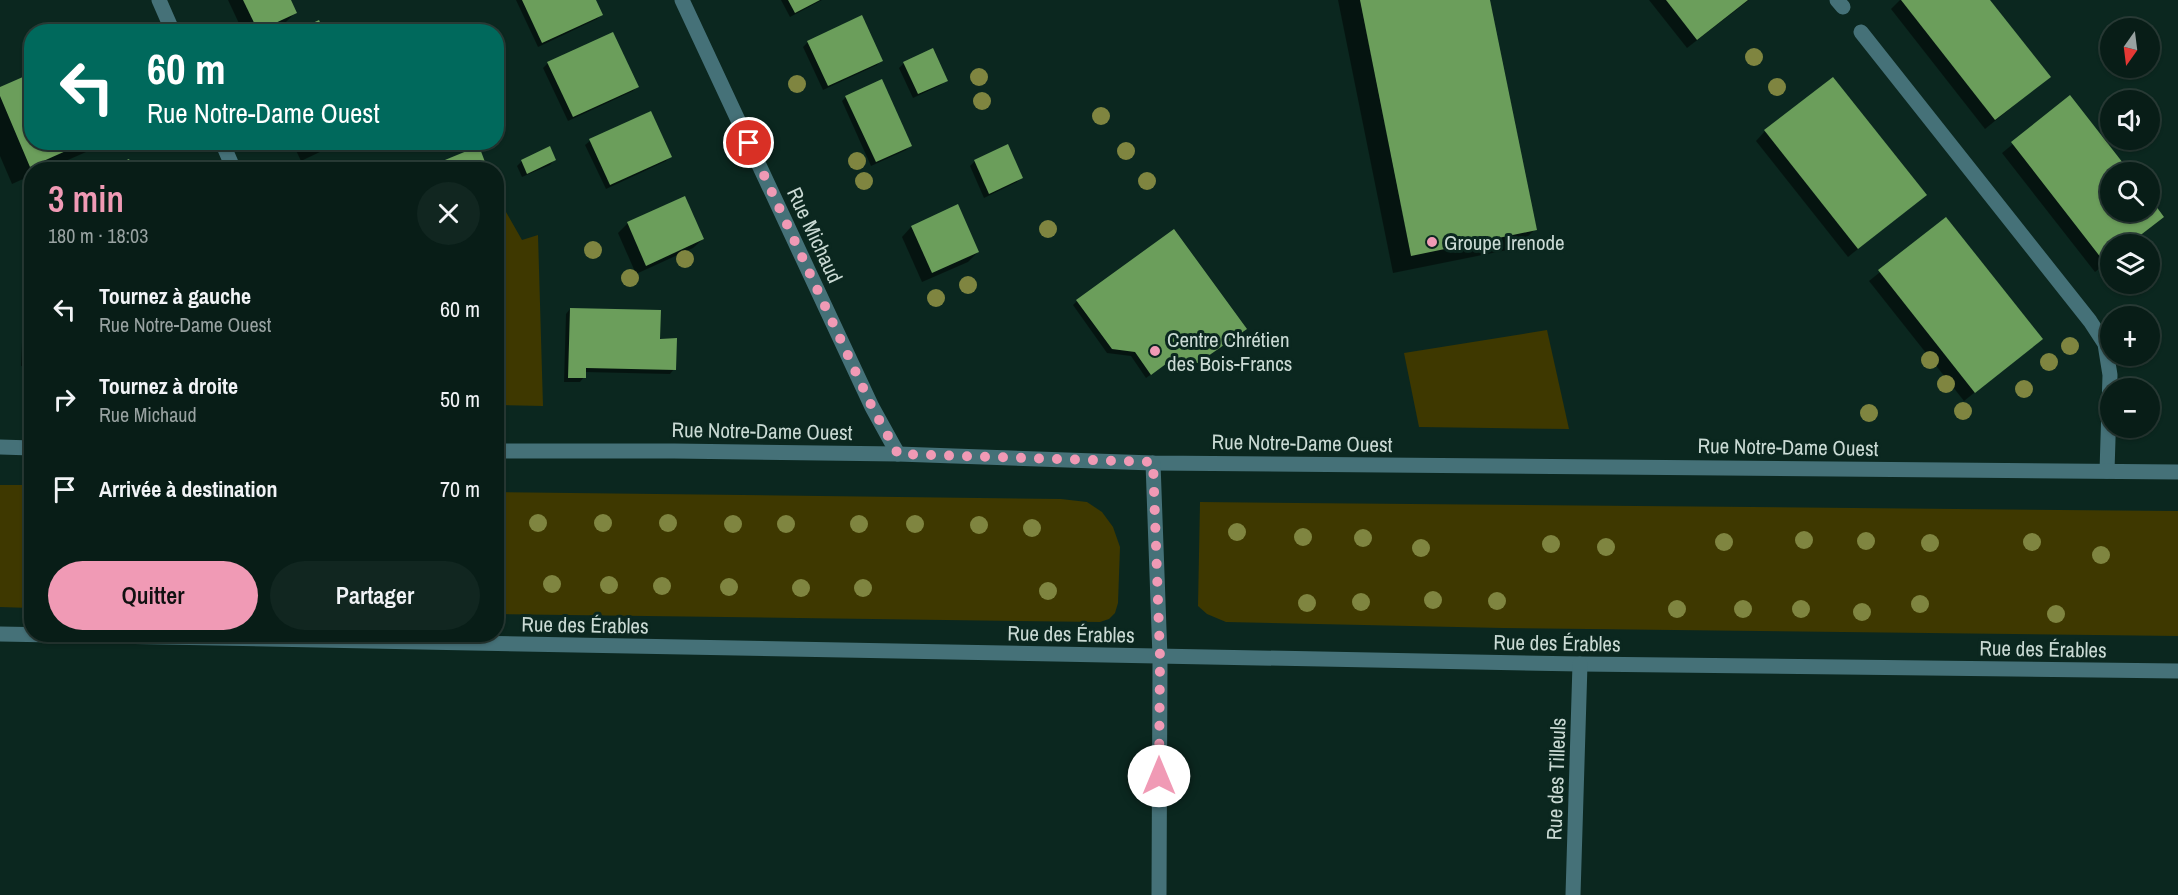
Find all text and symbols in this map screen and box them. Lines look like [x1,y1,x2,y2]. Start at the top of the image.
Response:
north arrow [2100,18,2160,78]
map controls [2100,18,2160,438]
text: 60 m [147,41,226,97]
icon: left [48,48,126,126]
button: sound [2100,90,2160,150]
text: Rue Notre-Dame Ouest [147,95,380,131]
pin [723,117,774,168]
icon: arrive [732,126,765,159]
button: search [2100,162,2160,222]
text: 3 min [48,175,124,223]
button: close [417,182,480,245]
street label: Rue Michaud [780,182,850,288]
text: 180 m · 18:03 [48,222,148,249]
place label: Groupe Irenode [1444,228,1565,257]
button: layers [2100,234,2160,294]
marker: Groupe Irenode [1425,235,1439,249]
text: Tournez à gauche [99,281,251,311]
icon: left [48,293,81,326]
text: 60 m [440,294,480,324]
button: + [2100,306,2160,366]
text: Rue Notre-Dame Ouest [99,311,271,338]
place label: Centre Chrétien des Bois-Francs [1167,325,1292,378]
marker: Centre Chrétien des Bois-Francs [1148,344,1162,358]
text: Tournez à droite [99,371,238,401]
button: − [2100,378,2160,438]
icon: right [48,383,81,416]
text: 50 m [440,384,480,414]
text: Rue Michaud [99,401,197,428]
street label: Rue Notre-Dame Ouest [671,415,853,447]
street label: Rue Notre-Dame Ouest [1211,427,1393,459]
street label: Rue Notre-Dame Ouest [1697,431,1879,463]
icon: arrive [48,473,81,506]
text: Arrivée à destination [99,474,277,504]
text: 70 m [440,474,480,504]
button: Quitter [48,561,258,630]
button: Partager [270,561,480,630]
street label: Rue des Érables [521,609,649,641]
street label: Rue des Érables [1007,618,1135,650]
street label: Rue des Érables [1493,627,1621,659]
street label: Rue des Érables [1979,633,2107,665]
street label: Rue des Tilleuls [1539,717,1573,841]
position arrow [1127,744,1191,808]

